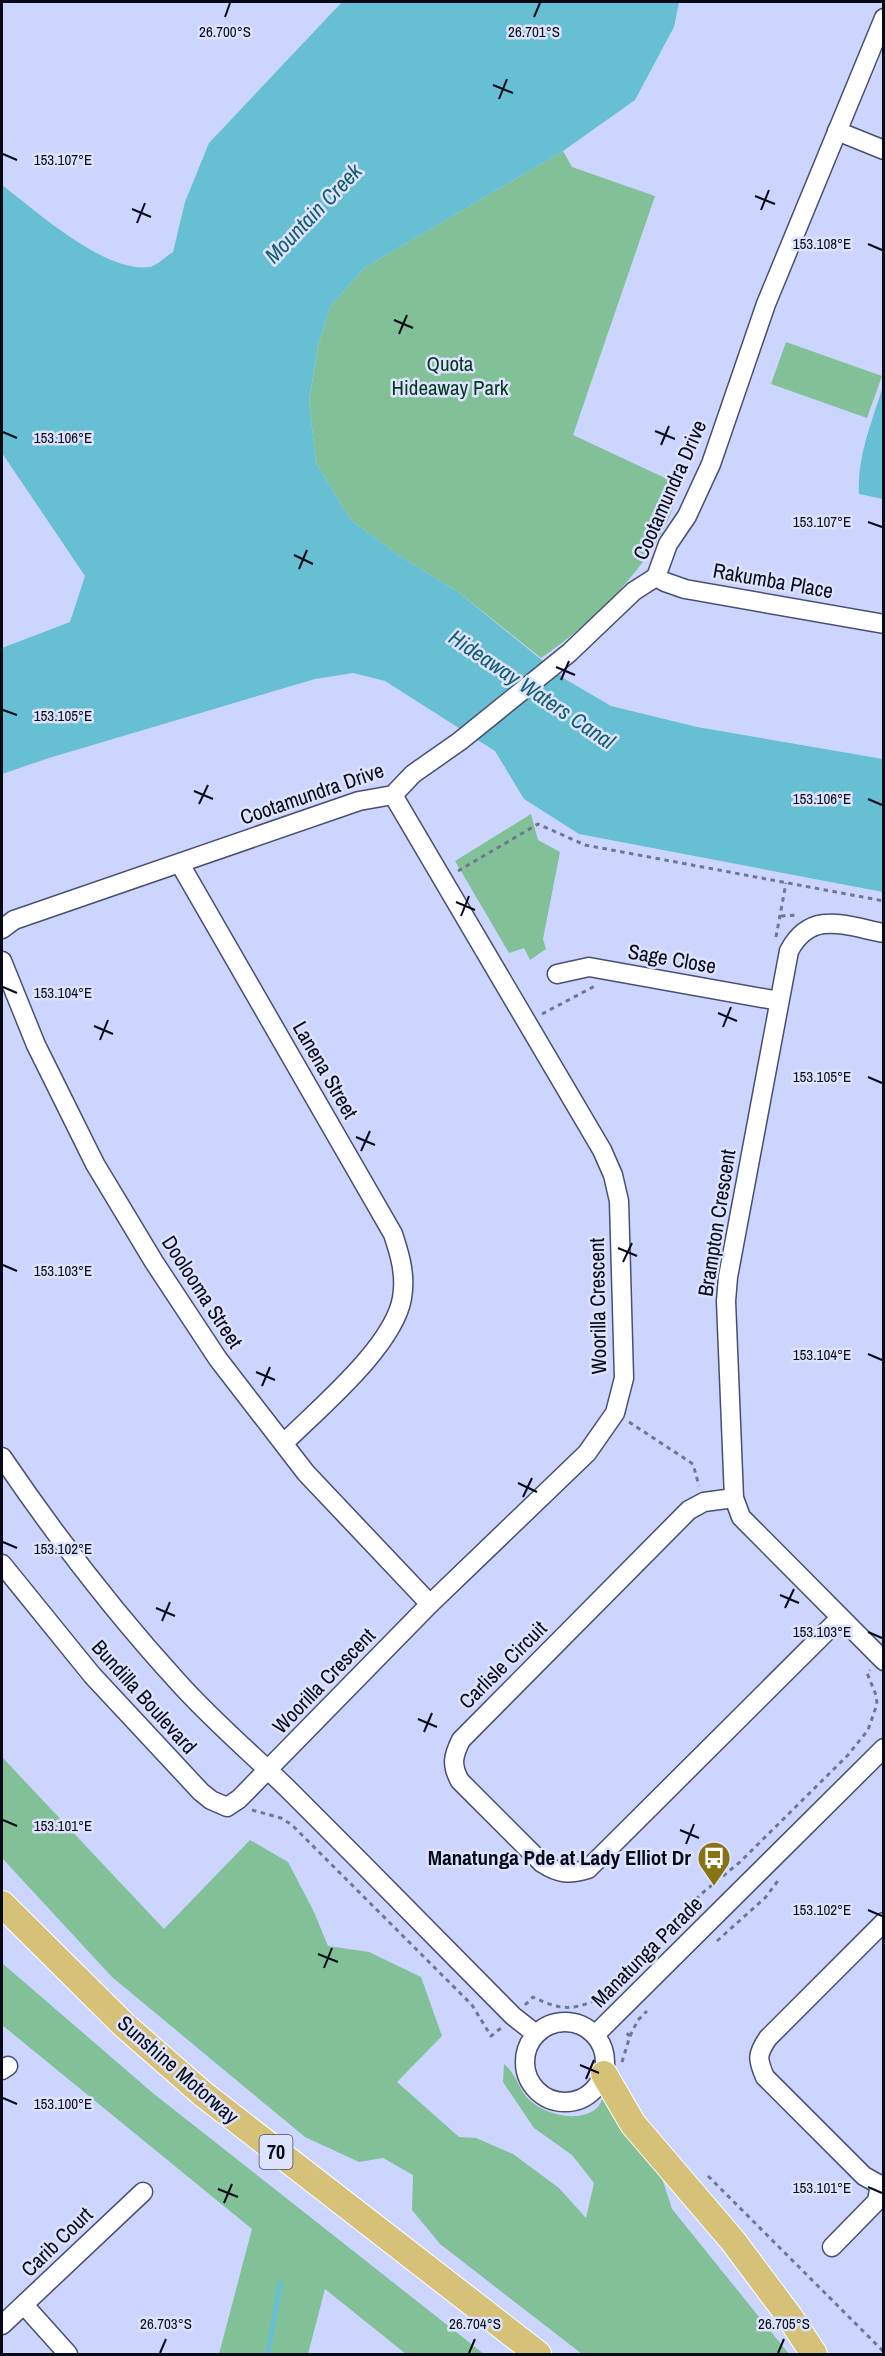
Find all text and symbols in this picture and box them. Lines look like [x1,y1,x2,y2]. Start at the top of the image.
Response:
text: 26.700°S [199,21,251,42]
text: 26.701°S [508,21,560,42]
text: 153.107°E [34,149,92,170]
water label: Mountain Creek [258,156,369,270]
text: 153.108°E [793,233,851,254]
park label: Quota Hideaway Park [392,349,509,402]
street label: Cootamundra Drive [626,415,713,564]
text: 153.106°E [34,427,92,448]
text: 153.107°E [793,511,851,532]
street label: Rakumba Place [711,556,835,605]
water label: Hideaway Waters Canal [443,622,622,756]
text: 153.105°E [34,705,92,726]
street label: Cootamundra Drive [236,755,388,832]
text: 153.106°E [793,788,851,809]
street label: Sage Close [626,936,718,981]
text: 153.104°E [34,982,92,1003]
street label: Lanena Street [286,1016,365,1124]
text: 153.105°E [793,1066,851,1087]
street label: Brampton Crescent [691,1147,742,1298]
street label: Doolooma Street [155,1230,250,1354]
street label: Woorilla Crescent [582,1237,613,1375]
text: 153.103°E [34,1260,92,1281]
text: 153.104°E [793,1344,851,1365]
text: 153.102°E [34,1538,92,1559]
street label: Carlisle Circuit [452,1614,553,1715]
street label: Woorilla Crescent [266,1621,382,1740]
text: 153.103°E [793,1621,851,1642]
street label: Bundilla Boulevard [85,1633,204,1760]
text: 153.101°E [34,1815,92,1836]
bus stop icon: Manatunga Pde at Lady Elliot Dr [696,1840,732,1887]
place label: Manatunga Pde at Lady Elliot Dr [428,1843,691,1872]
street label: Manatunga Parade [585,1890,709,2014]
text: 153.102°E [793,1899,851,1920]
street label: Sunshine Motorway [111,2009,246,2131]
text: 153.100°E [34,2093,92,2114]
road number: 70 [260,2135,292,2169]
text: 153.101°E [793,2177,851,2198]
street label: Carib Court [15,2200,99,2283]
text: 26.703°S [140,2313,192,2334]
text: 26.704°S [449,2313,501,2334]
text: 26.705°S [758,2313,810,2334]

